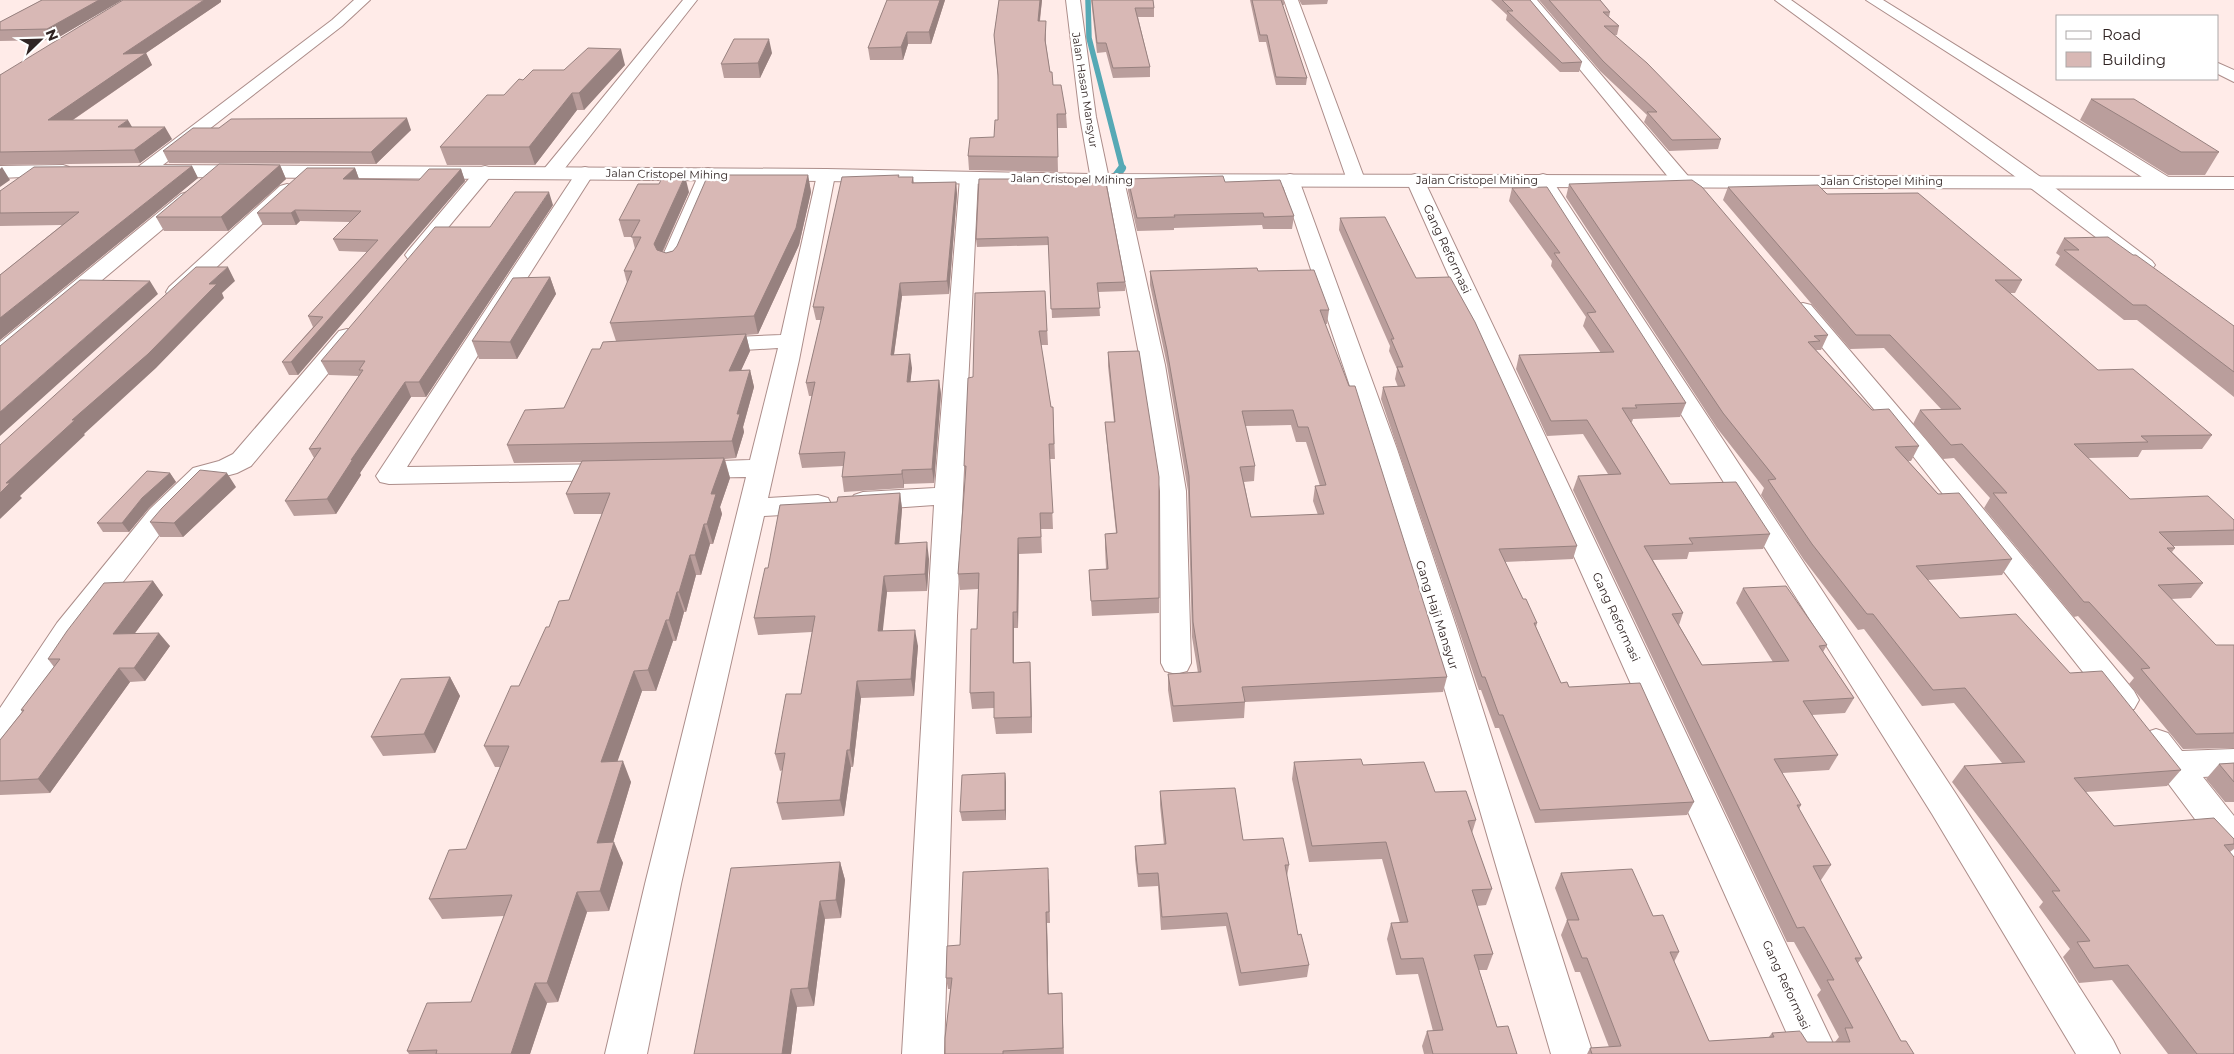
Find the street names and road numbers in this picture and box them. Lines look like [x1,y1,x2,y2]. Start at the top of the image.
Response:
street label: Jalan Hasan Mansyur [1069,30,1101,149]
street label: Jalan Cristopel Mihing [605,166,728,182]
street label: Jalan Cristopel Mihing [1010,171,1133,187]
street label: Jalan Cristopel Mihing [1415,173,1538,187]
street label: Jalan Cristopel Mihing [1820,174,1943,188]
street label: Gang Reformasi [1420,202,1475,296]
street label: Gang Haji Mansyur [1413,558,1462,672]
street label: Gang Reformasi [1589,570,1644,664]
street label: Gang Reformasi [1759,938,1814,1032]

